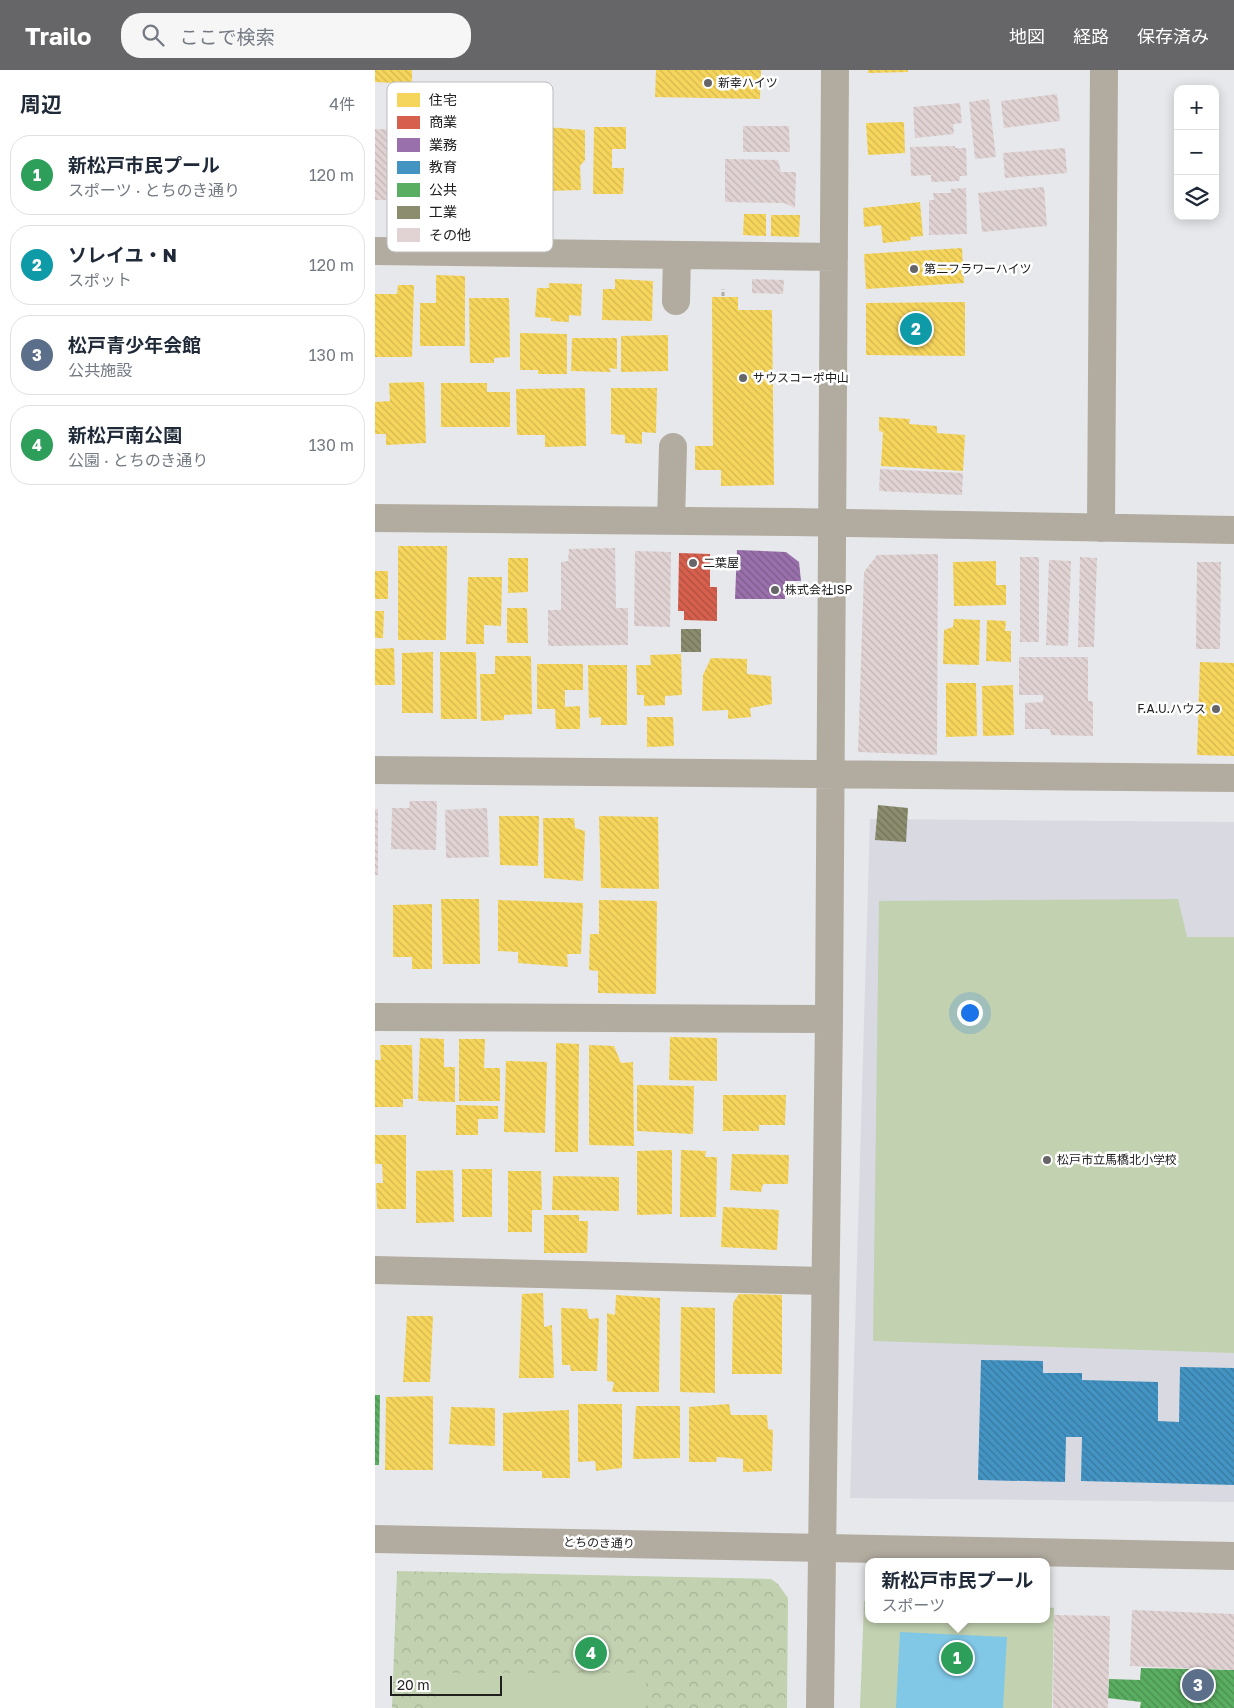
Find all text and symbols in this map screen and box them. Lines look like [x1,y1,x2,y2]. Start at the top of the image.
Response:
search box [121,13,471,58]
text: Trailo [25,21,91,50]
icon: search [139,21,167,49]
text: ここで検索 [179,25,274,48]
text: 地図 [1009,25,1045,47]
text: 経路 [1073,25,1109,47]
text: 保存済み [1137,25,1209,47]
place label: 新幸ハイツ [718,75,778,90]
marker: 新幸ハイツ [702,77,714,89]
legend [387,82,553,252]
map controls [1174,85,1219,220]
button: + [1174,85,1219,130]
text: 周辺 [20,91,62,117]
text: 住宅 [429,91,457,108]
text: 4件 [329,94,355,114]
text: 商業 [429,113,457,130]
button: − [1174,130,1219,175]
text: 業務 [429,136,457,153]
text: 新松戸市民プール [68,153,220,176]
text: 教育 [429,158,457,175]
text: 1 [33,165,41,185]
text: 120 m [309,165,354,185]
button: layers [1174,175,1219,220]
text: スポーツ · とちのき通り [68,180,240,200]
text: 公共 [429,181,457,198]
text: 工業 [429,203,457,220]
text: その他 [429,226,471,243]
text: ソレイユ・N [68,243,177,266]
text: 2 [32,255,42,275]
text: 120 m [309,255,354,275]
place label: 第二フラワーハイツ [924,261,1032,276]
marker: 第二フラワーハイツ [908,263,920,275]
text: スポット [68,270,132,290]
pin: 2 [900,310,932,348]
text: 松戸青少年会館 [68,333,201,356]
text: 3 [32,345,42,365]
text: 130 m [309,345,354,365]
text: 公共施設 [68,360,132,380]
place label: サウスコーポ中山 [753,370,849,385]
marker: サウスコーポ中山 [737,372,749,384]
text: 新松戸南公園 [68,423,182,446]
text: 4 [32,435,42,455]
text: 130 m [309,435,354,455]
text: 公園 · とちのき通り [68,450,208,470]
place label: 二葉屋 [703,555,739,570]
marker: 二葉屋 [687,557,699,569]
place label: 株式会社ISP [785,582,852,597]
marker: 株式会社ISP [769,584,781,596]
place label: F.A.U.ハウス [1137,701,1206,716]
marker: F.A.U.ハウス [1210,703,1222,715]
your location [957,1000,983,1026]
place label: 松戸市立馬橋北小学校 [1057,1152,1177,1167]
marker: 松戸市立馬橋北小学校 [1041,1154,1053,1166]
street label: とちのき通り [563,1534,635,1551]
popup [865,1558,1050,1623]
text: 新松戸市民プール [881,1568,1034,1591]
text: スポーツ [881,1595,945,1615]
pin: 4 [575,1634,607,1672]
pin: 1 [941,1639,973,1677]
pin: 3 [1182,1666,1214,1704]
scale bar [390,1673,503,1696]
text: 20 m [397,1676,430,1693]

